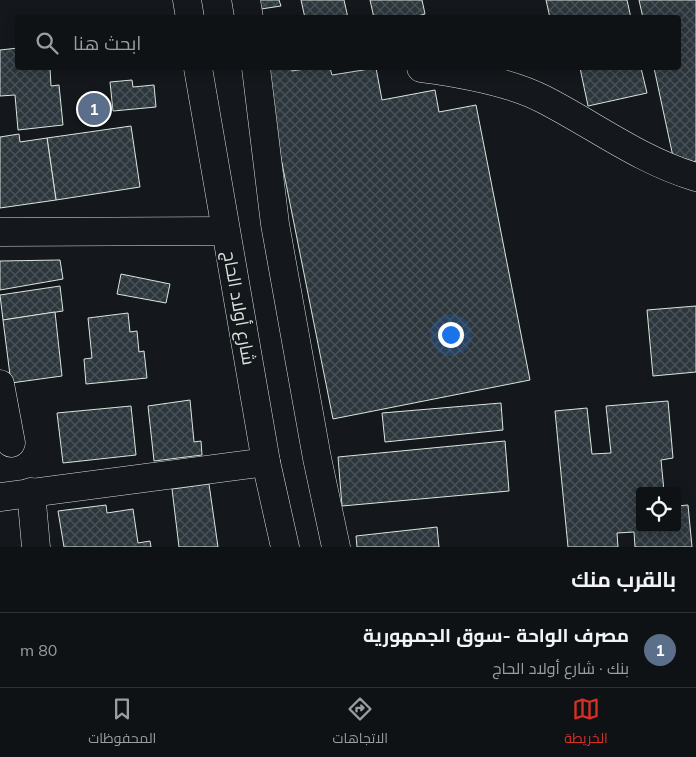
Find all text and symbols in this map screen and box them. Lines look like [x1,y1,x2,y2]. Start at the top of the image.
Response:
search box [15,15,681,70]
icon: search [33,29,61,57]
text: ابحث هنا [73,31,141,55]
pin: 1 [78,90,110,128]
street label: شارع أولاد الحاج [217,249,261,367]
your location [438,322,464,348]
map controls [636,487,681,532]
button: locate [636,487,681,532]
text: بالقرب منك [571,566,676,592]
text: مصرف الواحة -سوق الجمهورية [363,623,629,647]
text: 80 m [20,640,57,660]
text: 1 [655,640,665,660]
text: بنك · شارع أولاد الحاج [492,658,629,678]
tab: المحفوظات [88,695,156,751]
tab: الاتجاهات [333,695,388,751]
tab: الخريطة [564,695,608,751]

